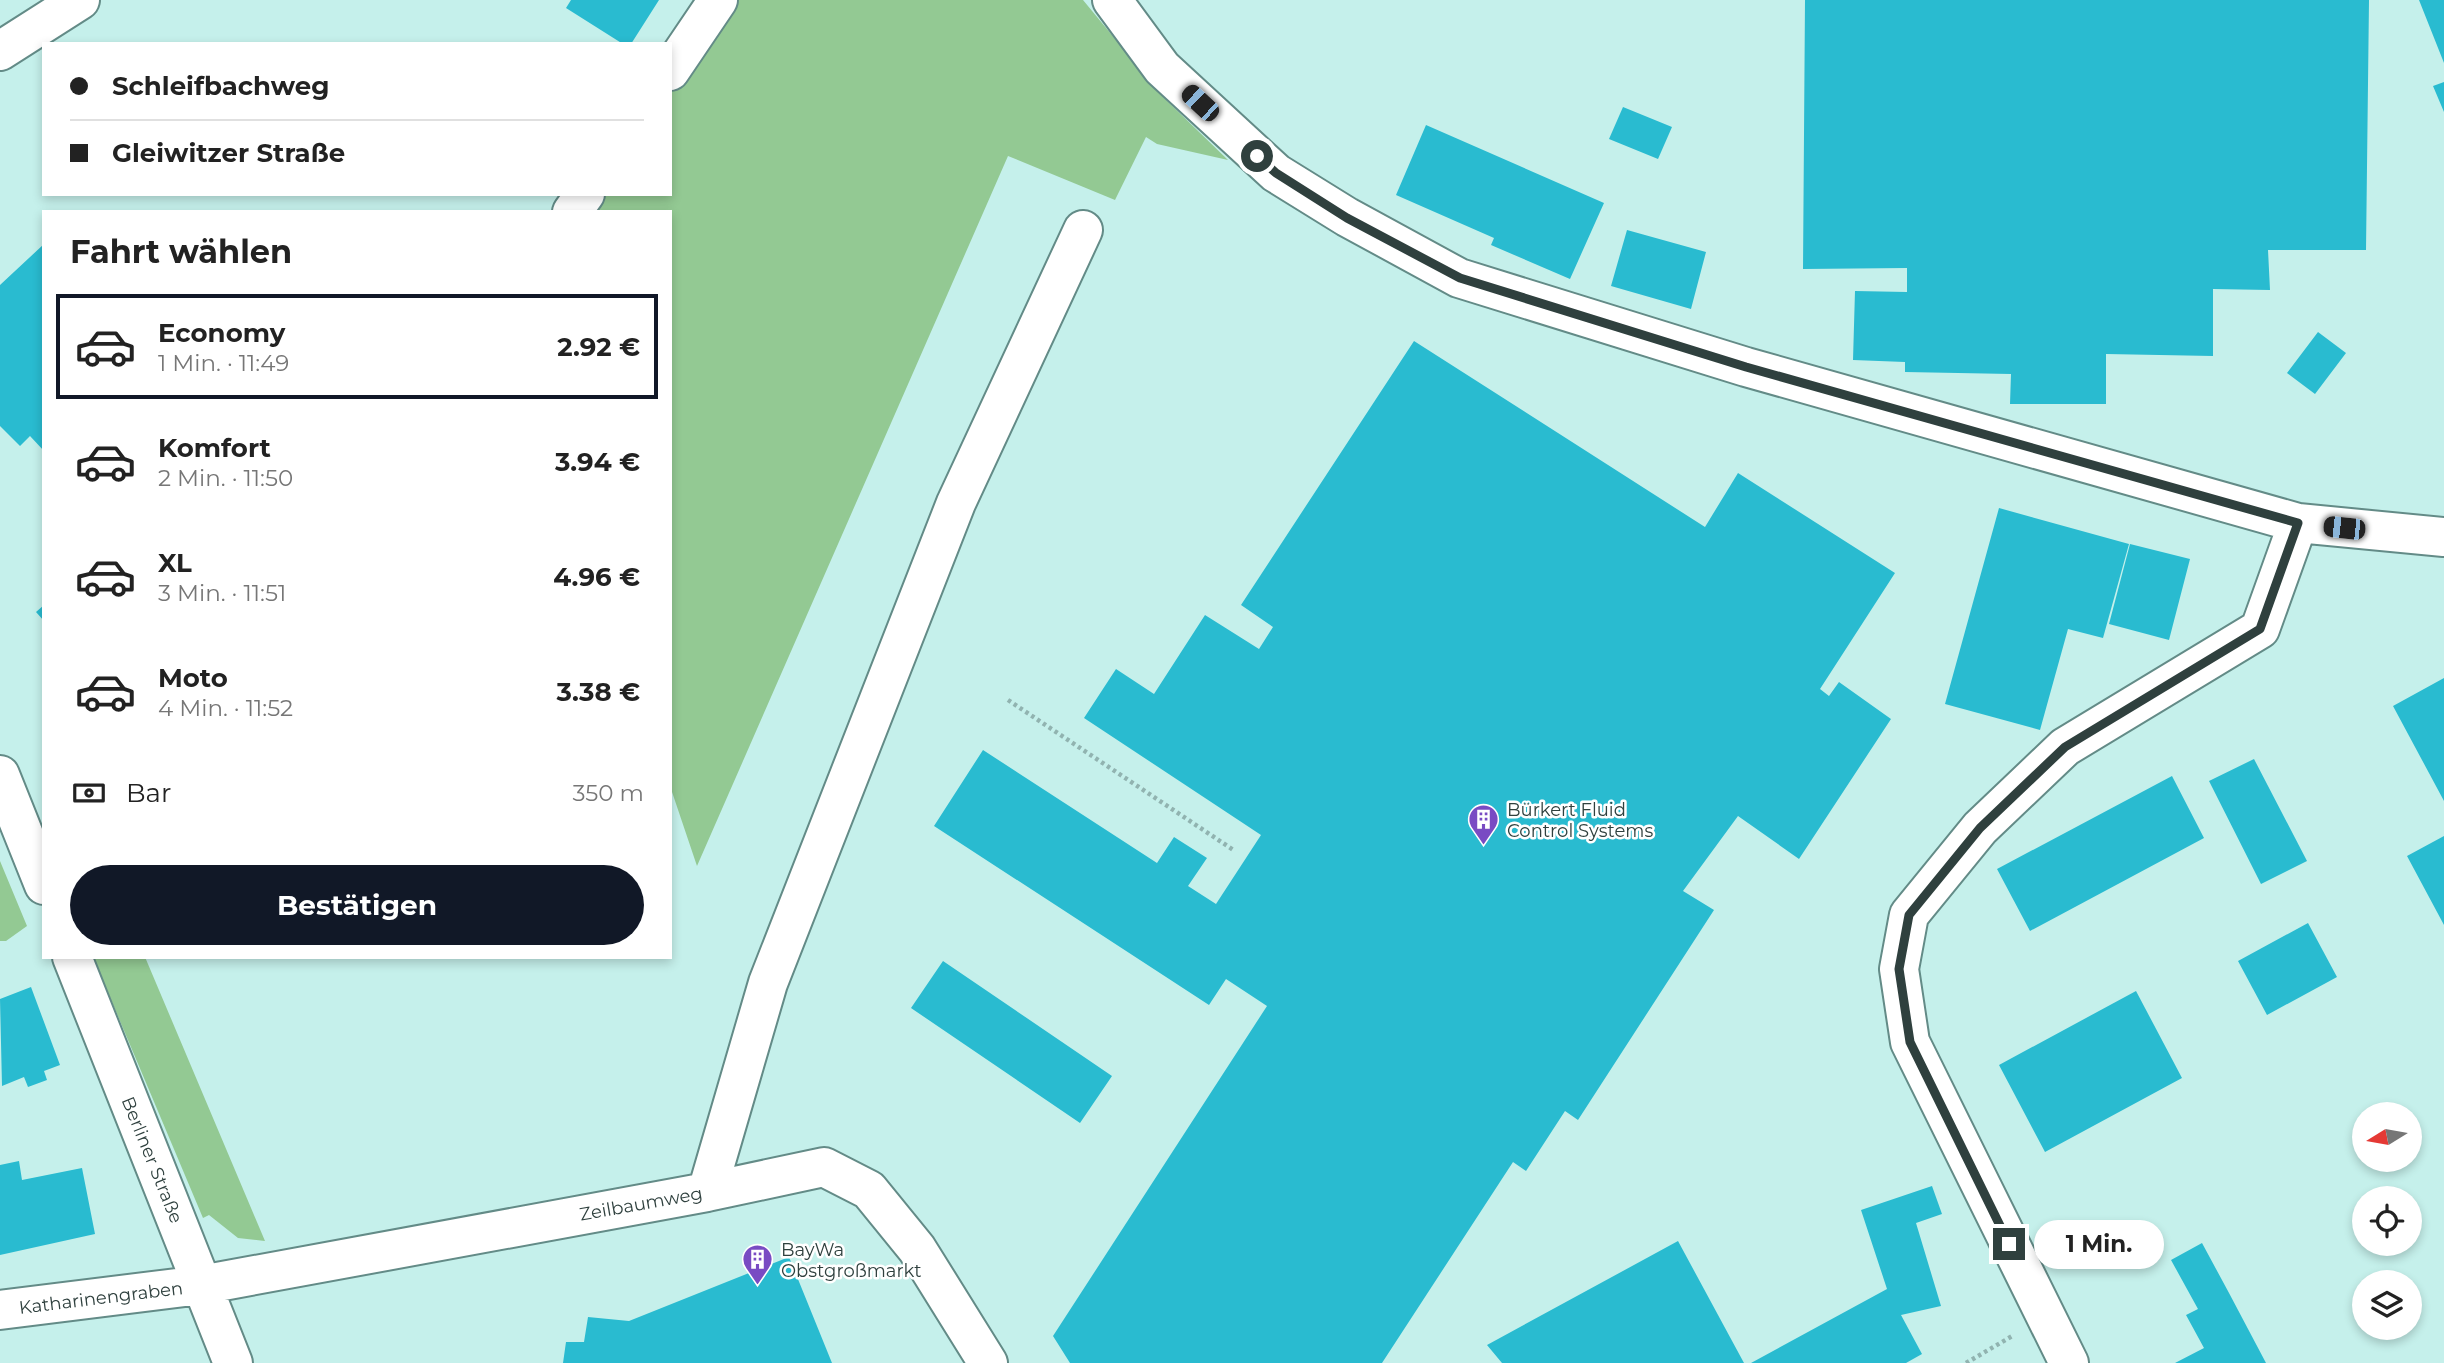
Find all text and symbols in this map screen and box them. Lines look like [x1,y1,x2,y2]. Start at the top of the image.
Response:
text: Schleifbachweg [112,70,329,102]
car [1178,81,1223,125]
text: Gleiwitzer Straße [112,137,345,169]
route start [1241,140,1273,172]
text: Fahrt wählen [70,232,292,271]
icon: car [74,315,137,378]
text: Economy [158,317,285,349]
text: 2.92 € [557,331,640,363]
text: 1 Min. · 11:49 [158,349,289,377]
icon: car [74,430,137,493]
text: Komfort [158,432,271,464]
text: 3.94 € [555,446,640,478]
text: 2 Min. · 11:50 [158,464,293,492]
car [2323,515,2366,541]
icon: car [74,545,137,608]
text: XL [158,547,192,579]
text: 4.96 € [553,561,640,593]
text: 3 Min. · 11:51 [158,579,286,607]
icon: car [74,660,137,723]
text: Moto [158,662,228,694]
text: 3.38 € [557,676,640,708]
text: 4 Min. · 11:52 [158,694,293,722]
icon: cash [70,774,108,812]
text: Bar [126,777,171,809]
text: 350 m [573,779,644,807]
place label: Bürkert Fluid Control Systems [1507,799,1653,842]
building icon: Bürkert Fluid Control Systems [1467,803,1501,847]
button: Bestätigen [70,865,644,945]
street label: Berliner Straße [117,1093,187,1227]
north arrow [2352,1102,2422,1172]
map controls [2352,1102,2422,1340]
street label: Zeilbaumweg [578,1182,704,1226]
button: locate [2352,1186,2422,1256]
callout: 1 Min. [2034,1220,2163,1268]
route end [1993,1228,2025,1260]
text: 1 Min. [2066,1230,2132,1258]
place label: BayWa Obstgroßmarkt [781,1239,922,1282]
building icon: BayWa Obstgroßmarkt [741,1243,775,1287]
button: layers [2352,1270,2422,1340]
street label: Katharinengraben [18,1277,184,1319]

